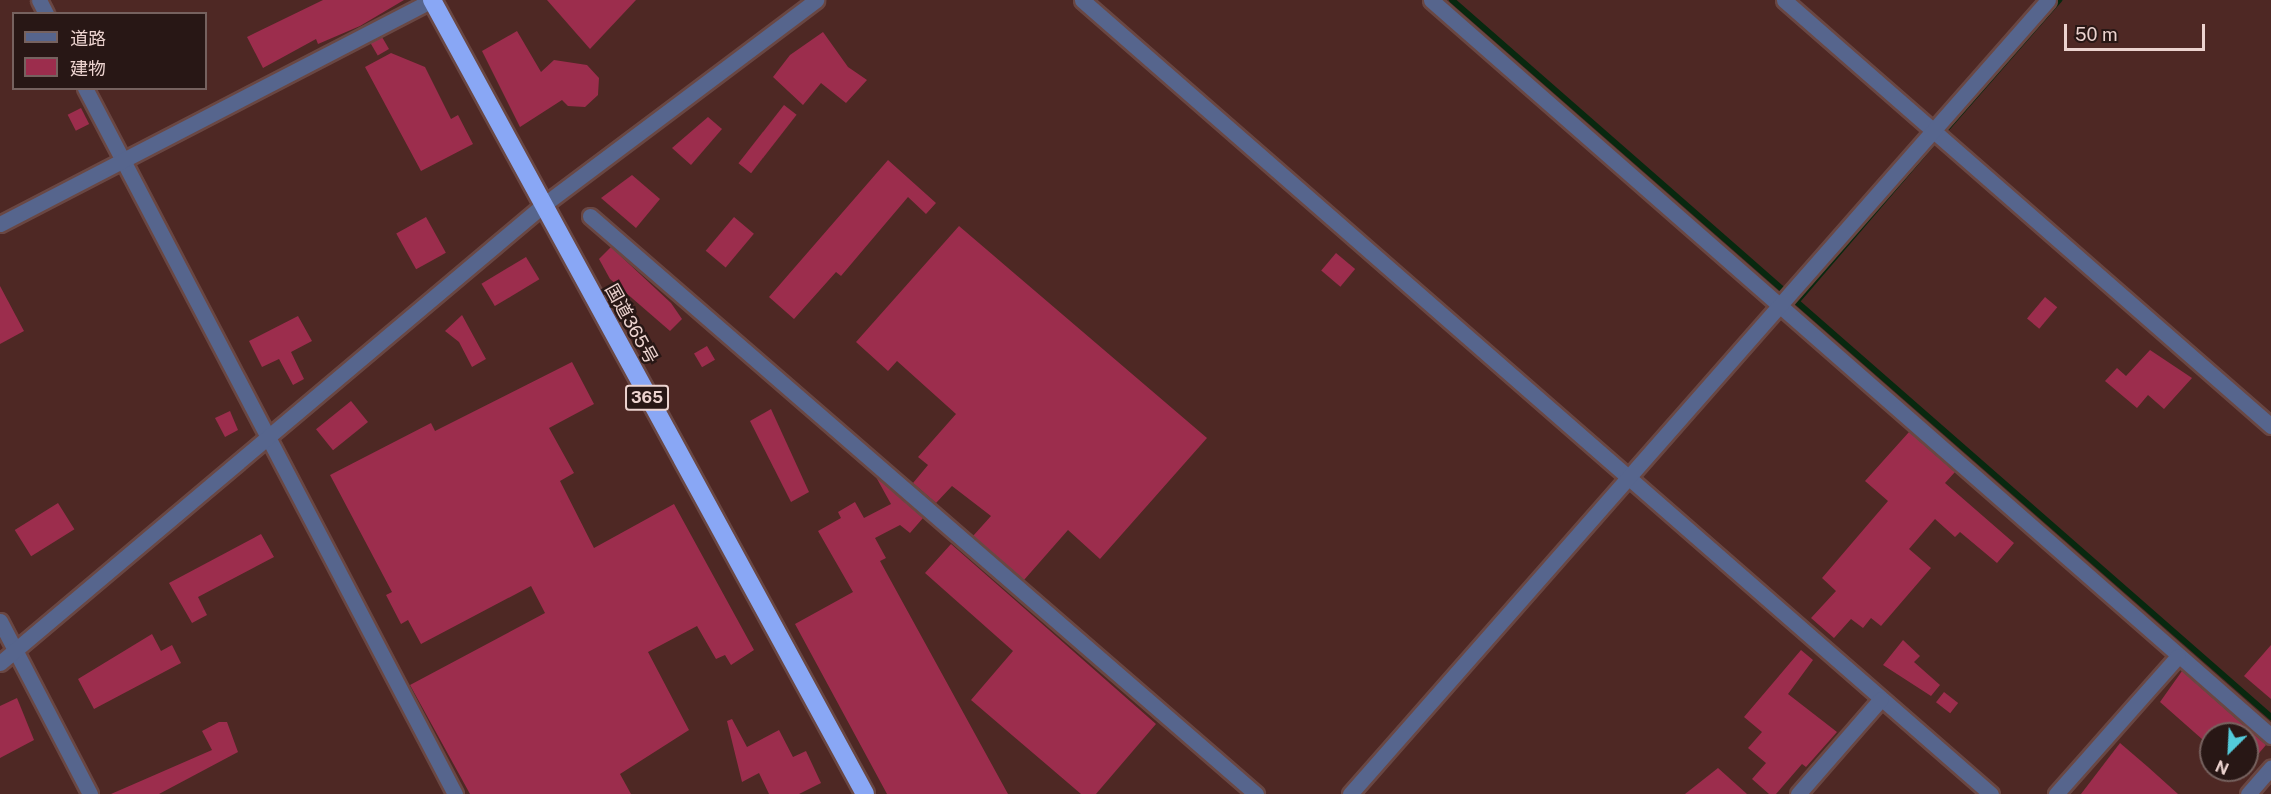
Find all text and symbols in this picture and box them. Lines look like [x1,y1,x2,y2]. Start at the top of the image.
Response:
legend [12,12,207,90]
scale bar [2067,12,2208,50]
text: 50 m [2075,24,2118,45]
text: 道路 [70,28,106,49]
text: 建物 [70,58,106,79]
street label: 国道365号 [600,280,662,368]
road number: 365 [624,385,670,411]
north arrow [2199,722,2259,782]
text: N [2213,756,2232,778]

